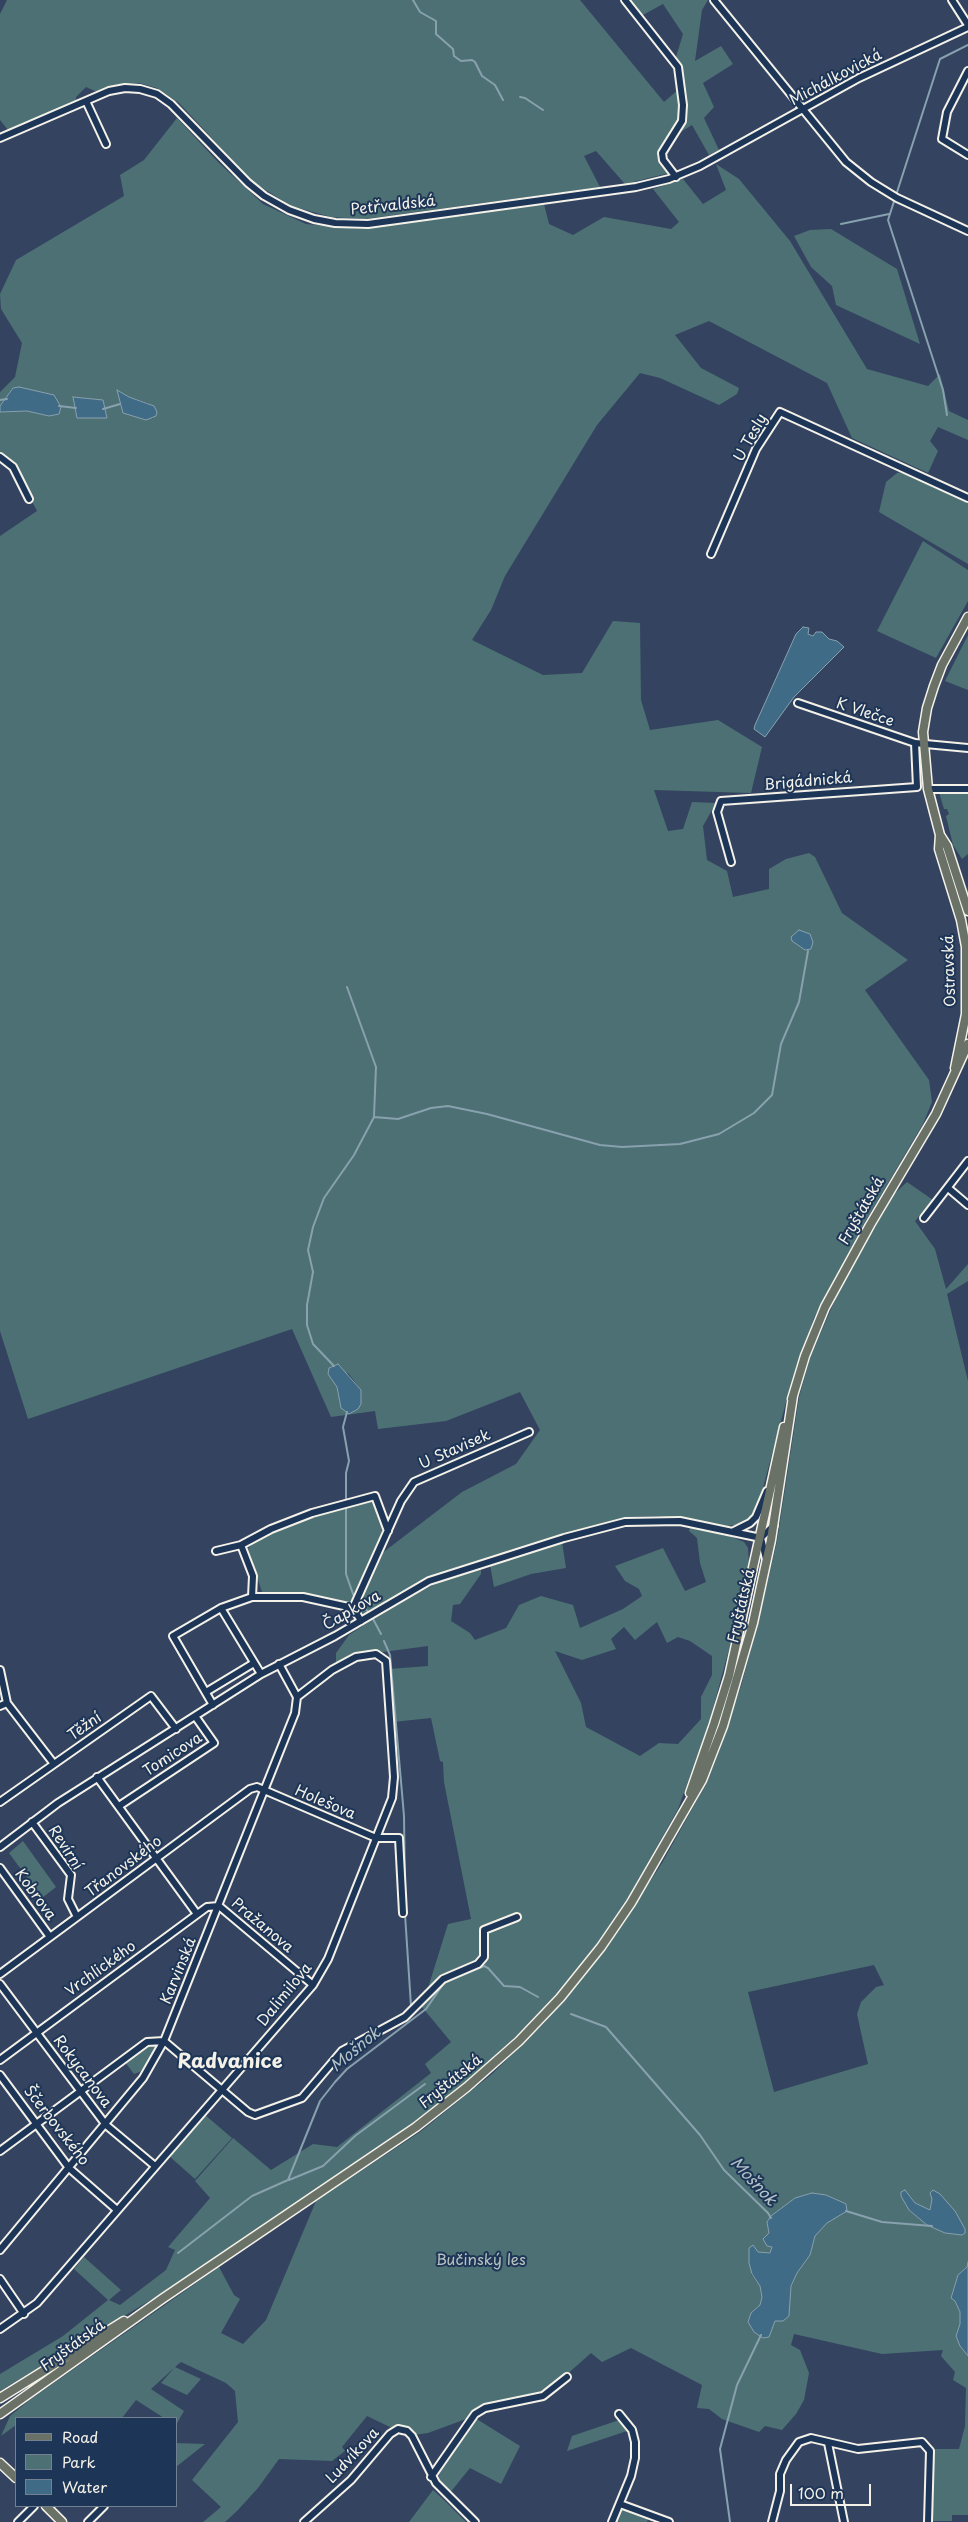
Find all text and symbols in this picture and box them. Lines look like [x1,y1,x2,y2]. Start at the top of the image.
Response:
street label: Michálkovická [787,46,885,110]
street label: Petřvaldská [350,193,436,219]
street label: U Tesly [731,411,771,465]
street label: K Vlečce [834,695,896,731]
street label: Brigádnická [763,769,853,795]
street label: Ostravská [940,935,960,1007]
street label: Fryštátská [835,1174,889,1248]
street label: U Stavisek [416,1426,494,1474]
street label: Fryštátská [725,1567,759,1645]
street label: Čapkova [320,1587,384,1635]
street label: Těžní [65,1709,105,1745]
street label: Tomicova [140,1729,206,1781]
street label: Holešova [292,1782,358,1824]
street label: Revírní [44,1822,86,1874]
street label: Třanovského [82,1832,166,1902]
street label: Kobrova [10,1866,60,1924]
street label: Pražanova [227,1895,297,1957]
street label: Karvinská [157,1935,201,2007]
street label: Vrchlického [62,1937,140,2001]
street label: Dalimilova [254,1960,316,2030]
water label: Mošnok [327,2023,385,2077]
street label: Rokycanova [49,2032,115,2112]
district label: Radvanice [178,2050,282,2074]
street label: Fryštátská [416,2051,486,2113]
street label: Ščerbovského [19,2083,93,2169]
water label: Mošnok [726,2154,780,2210]
park label: Bučinský les [436,2252,526,2270]
street label: Fryštátská [37,2317,109,2375]
legend [15,2417,178,2507]
street label: Ludvíkova [323,2424,383,2488]
text: Road [62,2425,98,2448]
text: Park [62,2450,96,2473]
scale bar [793,2474,874,2506]
text: Water [62,2475,107,2498]
text: 100 m [798,2481,844,2504]

